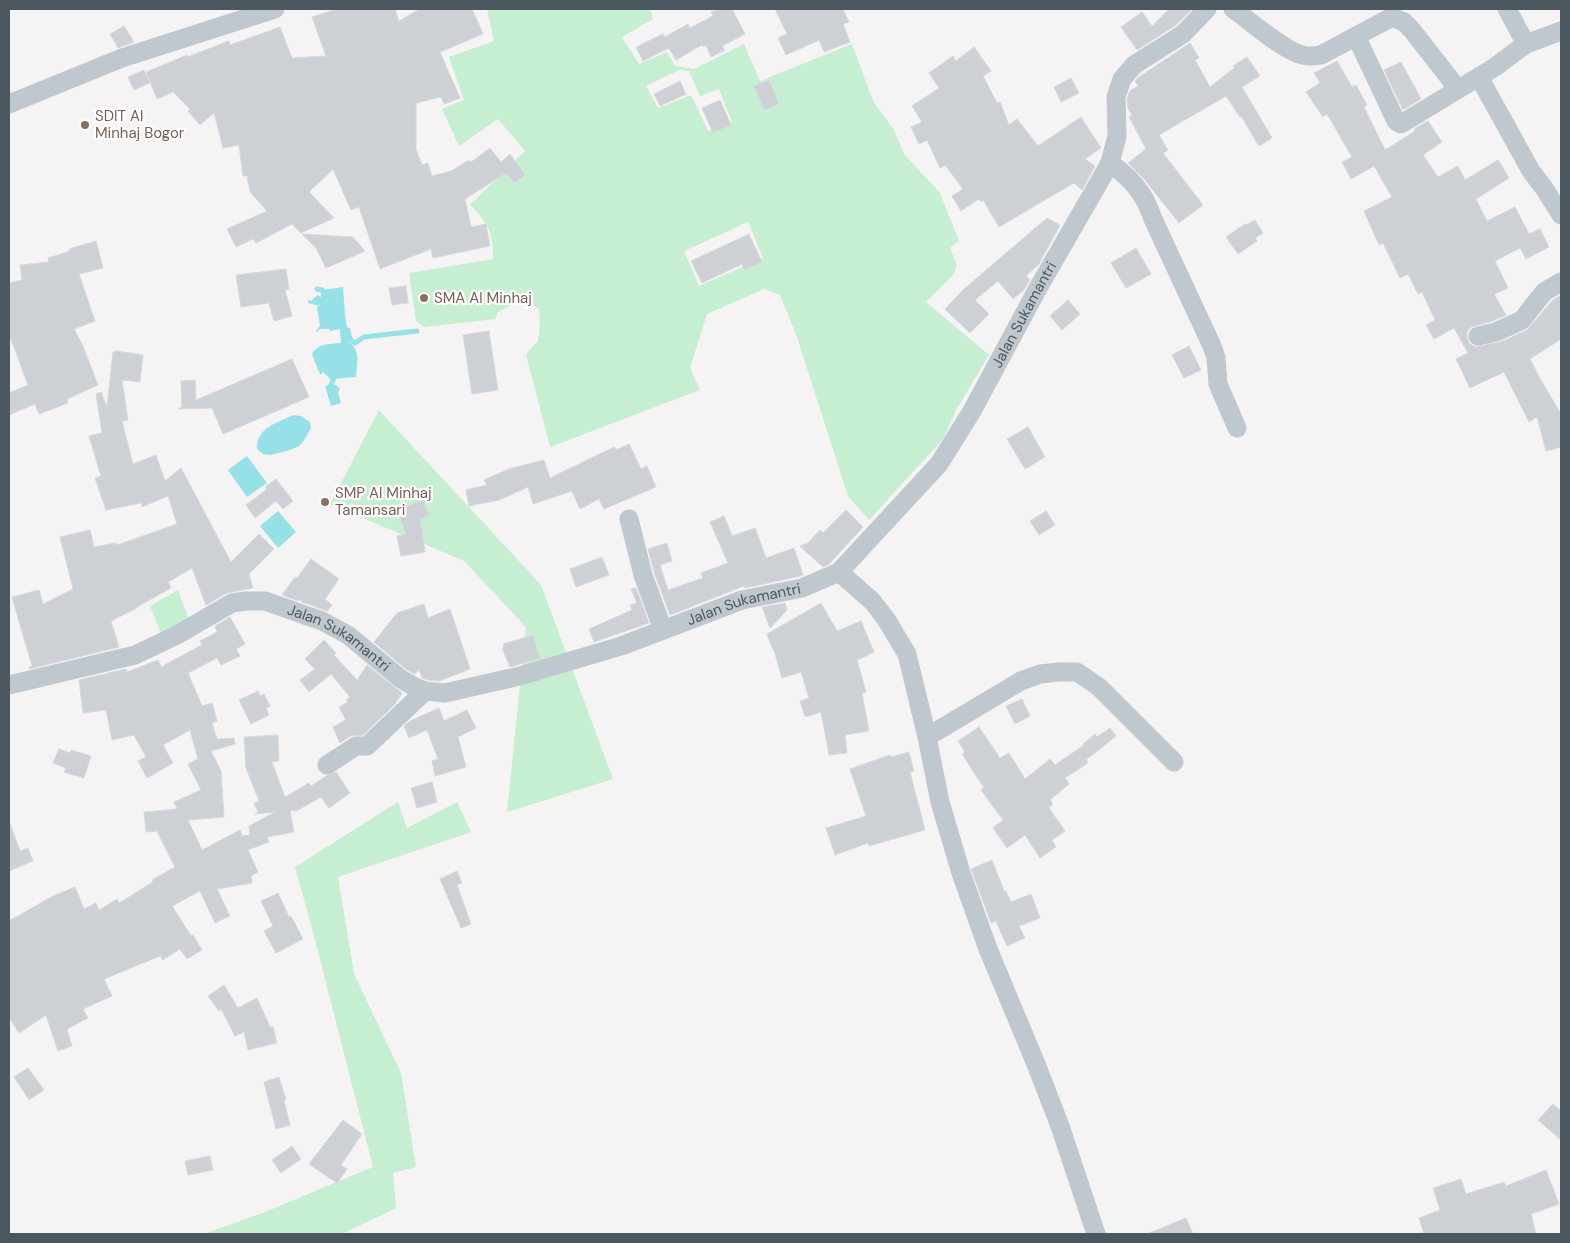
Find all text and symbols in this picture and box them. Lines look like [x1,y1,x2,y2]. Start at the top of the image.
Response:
place label: SDIT Al Minhaj Bogor [95,106,185,143]
marker: SDIT Al Minhaj Bogor [79,119,91,131]
street label: Jalan Sukamantri [987,258,1061,371]
place label: SMA Al Minhaj [434,288,532,308]
marker: SMA Al Minhaj [418,292,430,304]
place label: SMP Al Minhaj Tamansari [335,483,432,520]
marker: SMP Al Minhaj Tamansari [319,496,331,508]
street label: Jalan Sukamantri [684,578,802,630]
street label: Jalan Sukamantri [284,600,395,676]

